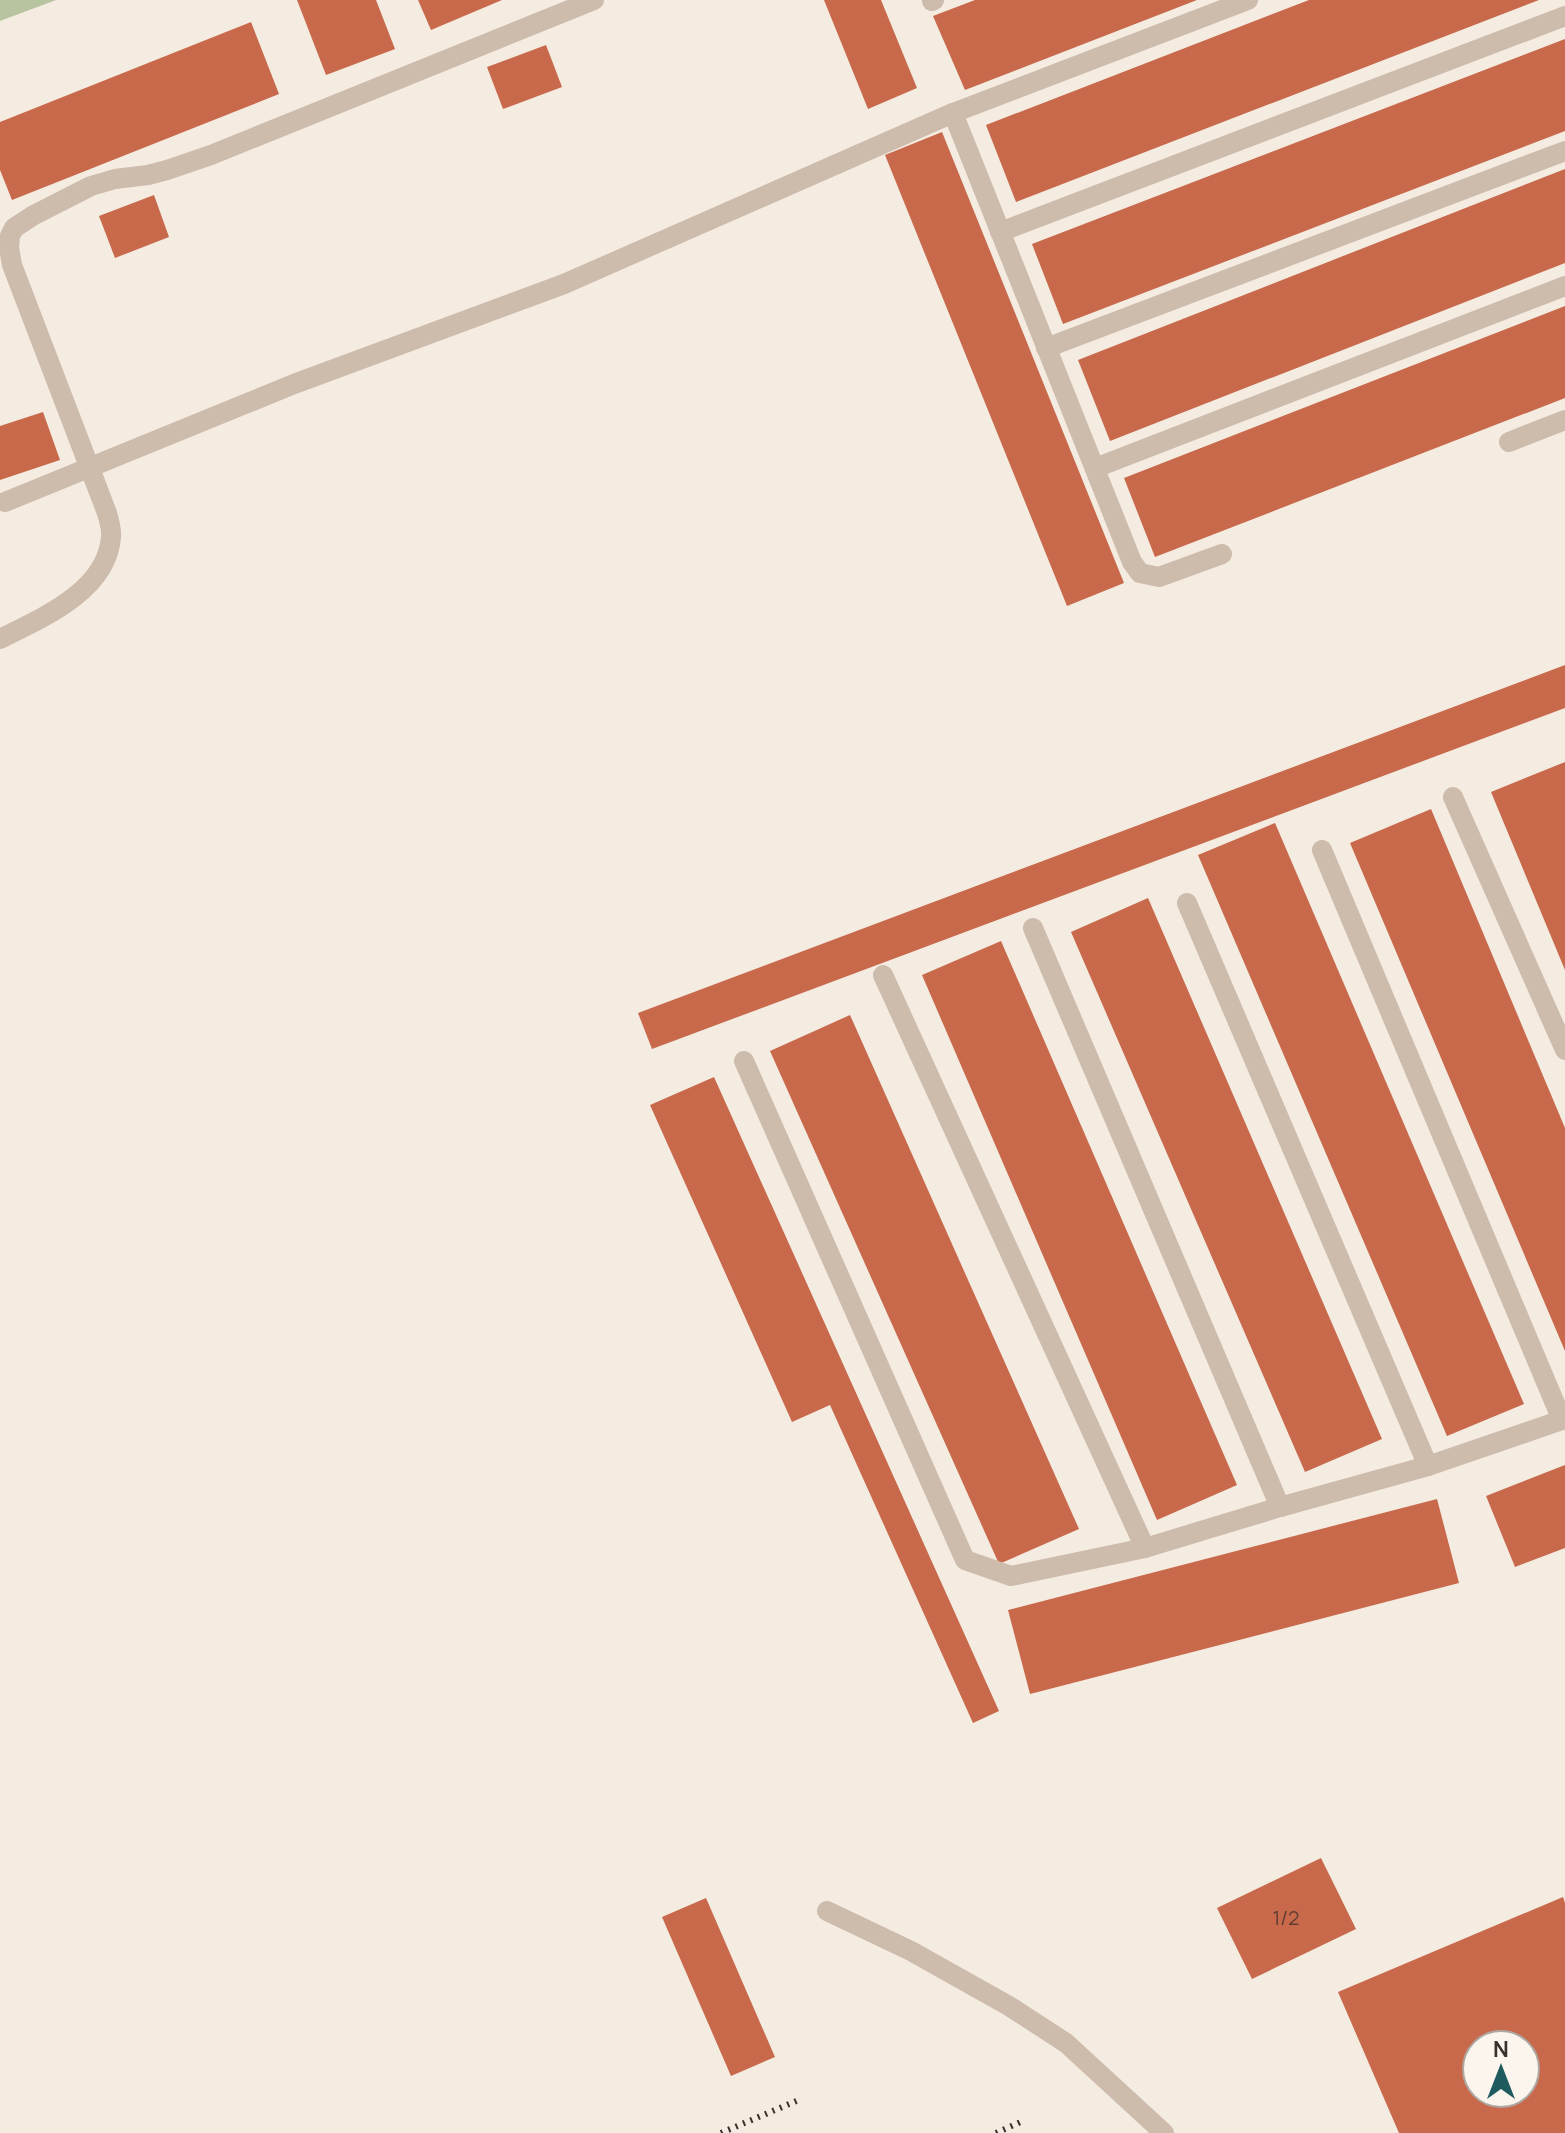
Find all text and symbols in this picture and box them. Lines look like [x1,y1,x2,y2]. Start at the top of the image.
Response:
house number: 1/2 [1273,1904,1299,1931]
north arrow [1461,2029,1541,2109]
text: N [1493,2034,1509,2064]

